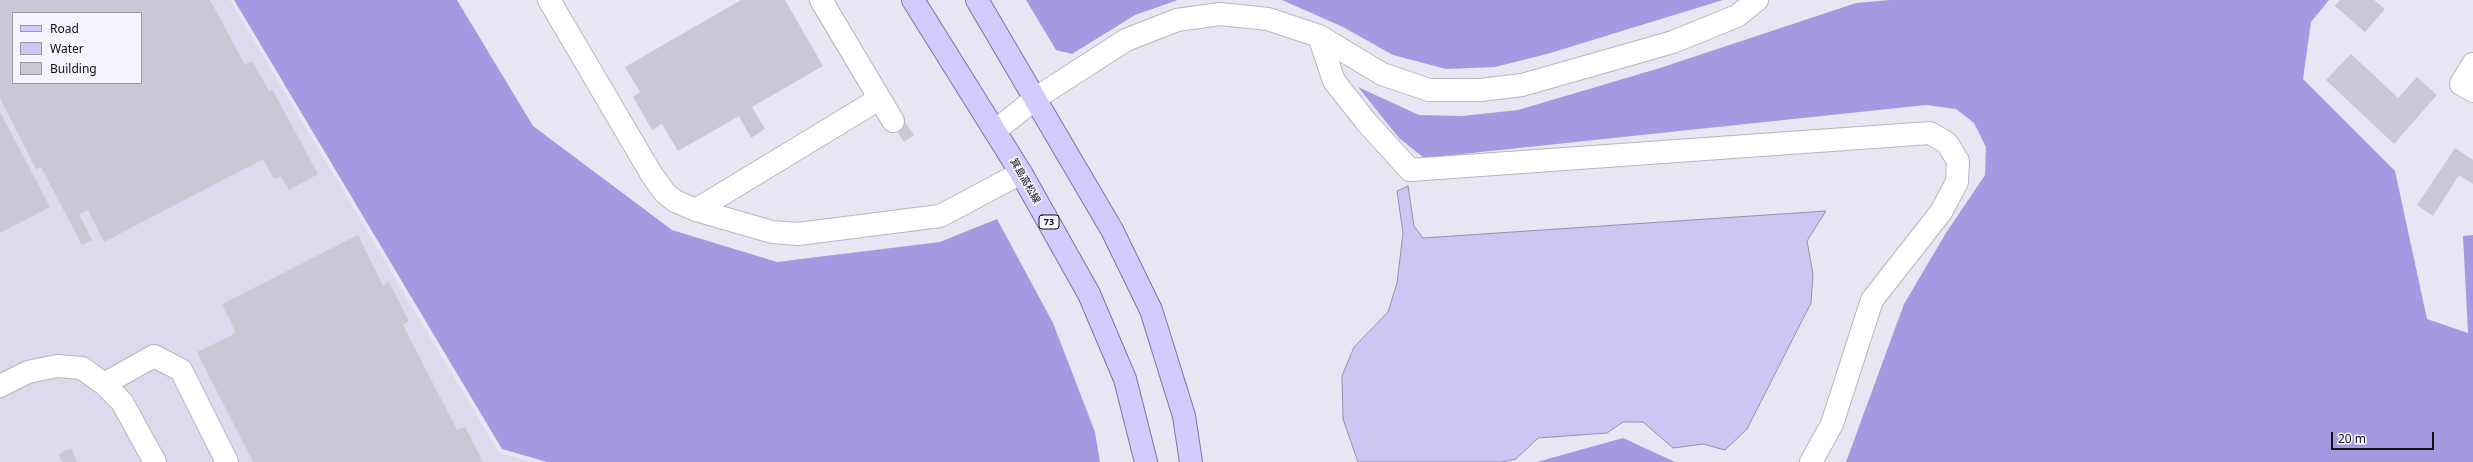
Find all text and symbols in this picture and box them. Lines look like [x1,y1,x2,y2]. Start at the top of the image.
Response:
legend [12,12,142,84]
text: Road [50,20,79,37]
text: Water [50,40,84,57]
text: Building [50,60,97,77]
street label: 箕島高松線 [1007,156,1043,206]
road number: 73 [1039,215,1059,229]
scale bar [2333,424,2436,450]
text: 20 m [2338,430,2366,447]

